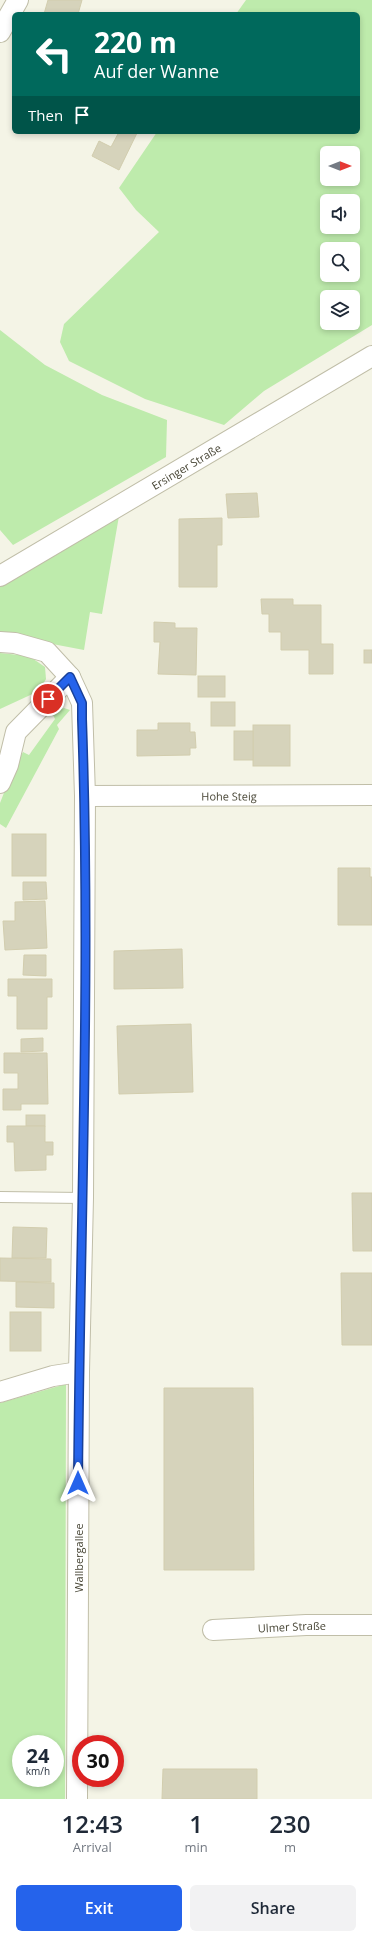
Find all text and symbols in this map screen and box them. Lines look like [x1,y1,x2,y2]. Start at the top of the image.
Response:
text: 220 m [94,23,177,61]
icon: left [28,28,80,80]
text: Auf der Wanne [94,59,219,83]
icon: arrive [71,104,93,126]
text: Then [28,105,63,125]
north arrow [320,146,360,186]
map controls [320,146,360,330]
button: sound [320,194,360,234]
button: search [320,242,360,282]
button: layers [320,290,360,330]
street label: Ersinger Straße [148,440,224,493]
pin [31,682,65,716]
icon: arrive [37,688,59,710]
street label: Hohe Steig [201,788,257,803]
position arrow [57,1462,99,1504]
street label: Wallbergallee [71,1523,86,1593]
street label: Ulmer Straße [257,1617,326,1635]
speed limit sign: 30 [72,1735,124,1787]
text: 24 [27,1742,49,1769]
text: km/h [26,1764,50,1778]
text: 12:43 [62,1807,123,1840]
text: 1 [189,1807,203,1840]
text: 230 [269,1807,310,1840]
text: Arrival [73,1838,112,1856]
text: min [185,1838,208,1856]
text: m [284,1838,296,1856]
button: Exit [16,1885,182,1931]
button: Share [190,1885,356,1931]

